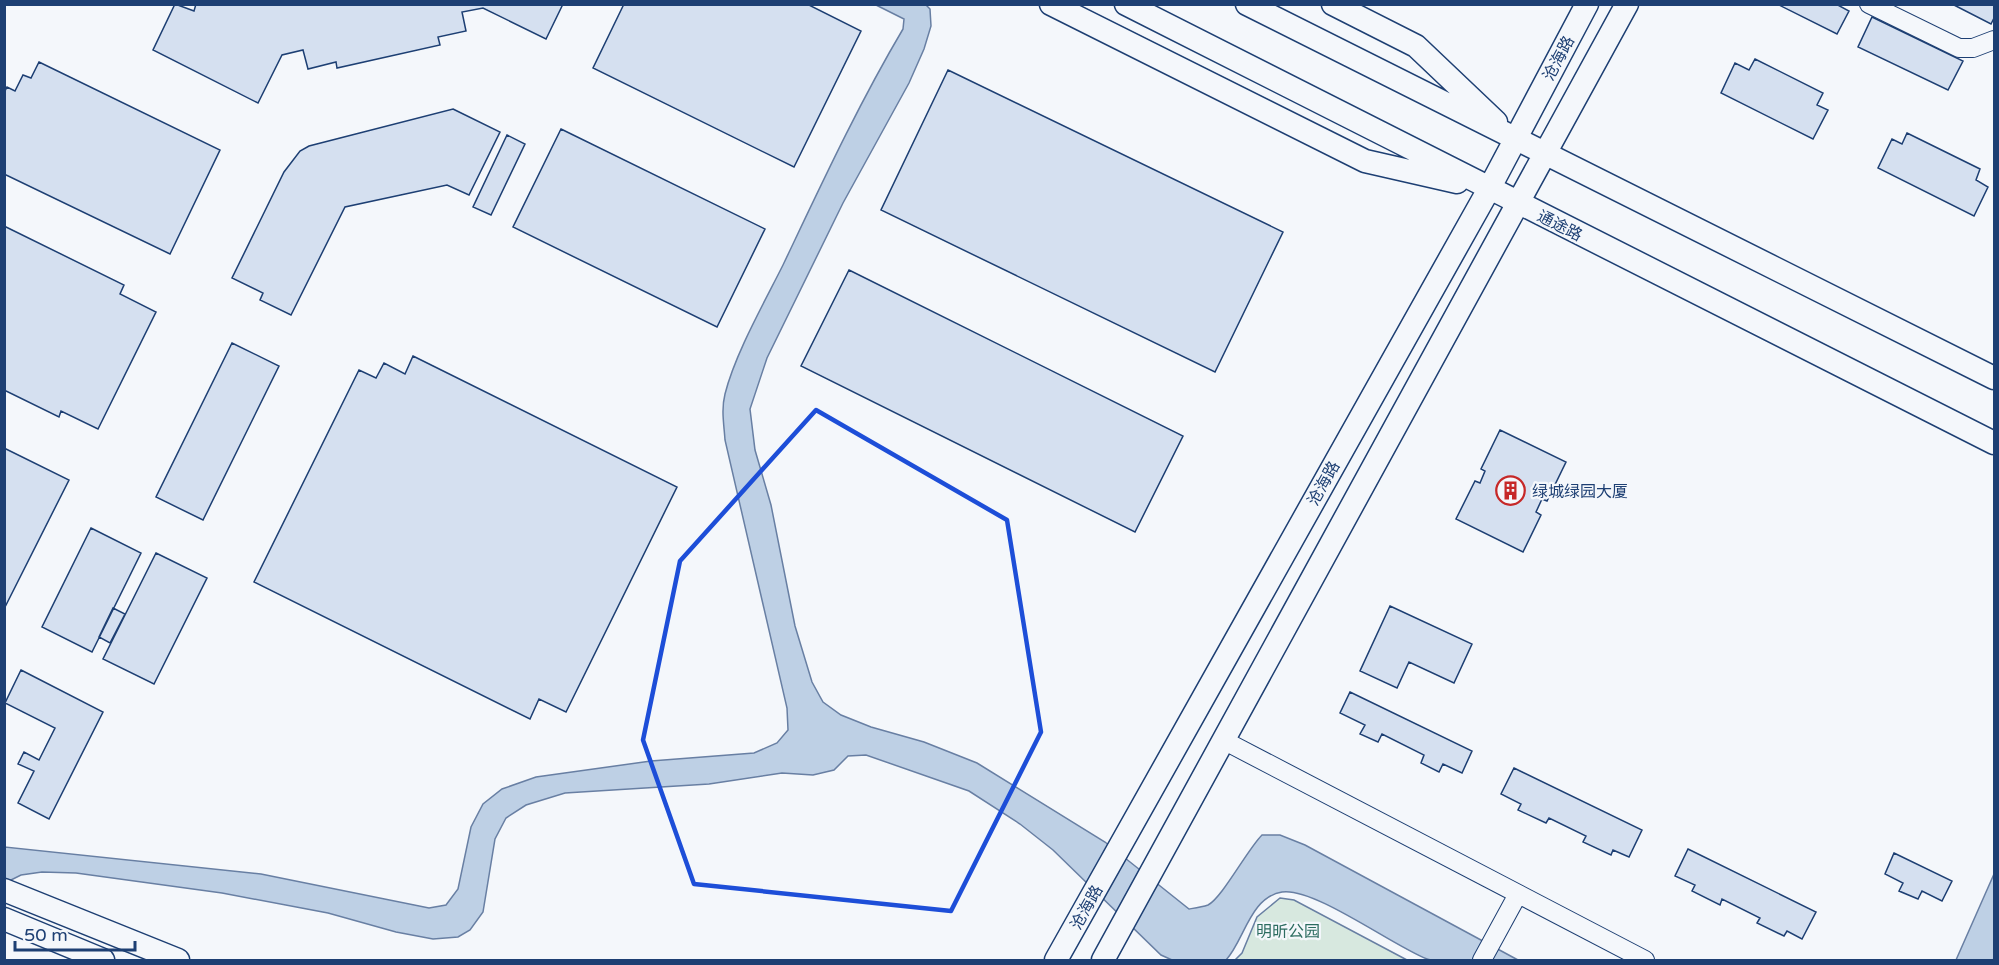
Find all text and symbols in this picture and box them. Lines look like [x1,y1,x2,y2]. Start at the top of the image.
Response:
street label: 沧海路 [1539,33,1579,84]
street label: 通途路 [1534,206,1585,246]
street label: 沧海路 [1303,458,1344,509]
building icon: 绿城绿园大厦 [1495,475,1527,507]
place label: 绿城绿园大厦 [1532,482,1628,502]
street label: 沧海路 [1066,882,1107,933]
scale bar [15,914,135,952]
park label: 明昕公园 [1256,922,1320,942]
text: 50 m [24,924,68,946]

